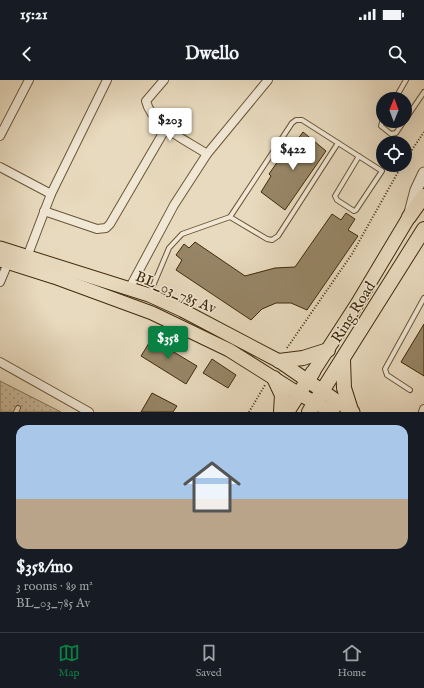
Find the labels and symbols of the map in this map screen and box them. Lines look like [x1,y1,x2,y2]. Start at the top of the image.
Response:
north arrow [376,92,412,128]
pin: $203 [146,108,194,142]
pin: $422 [269,137,317,171]
street label: BL_03_785 Av [133,267,219,318]
street label: Ring Road [327,277,380,346]
pin: $358 [144,326,192,360]

